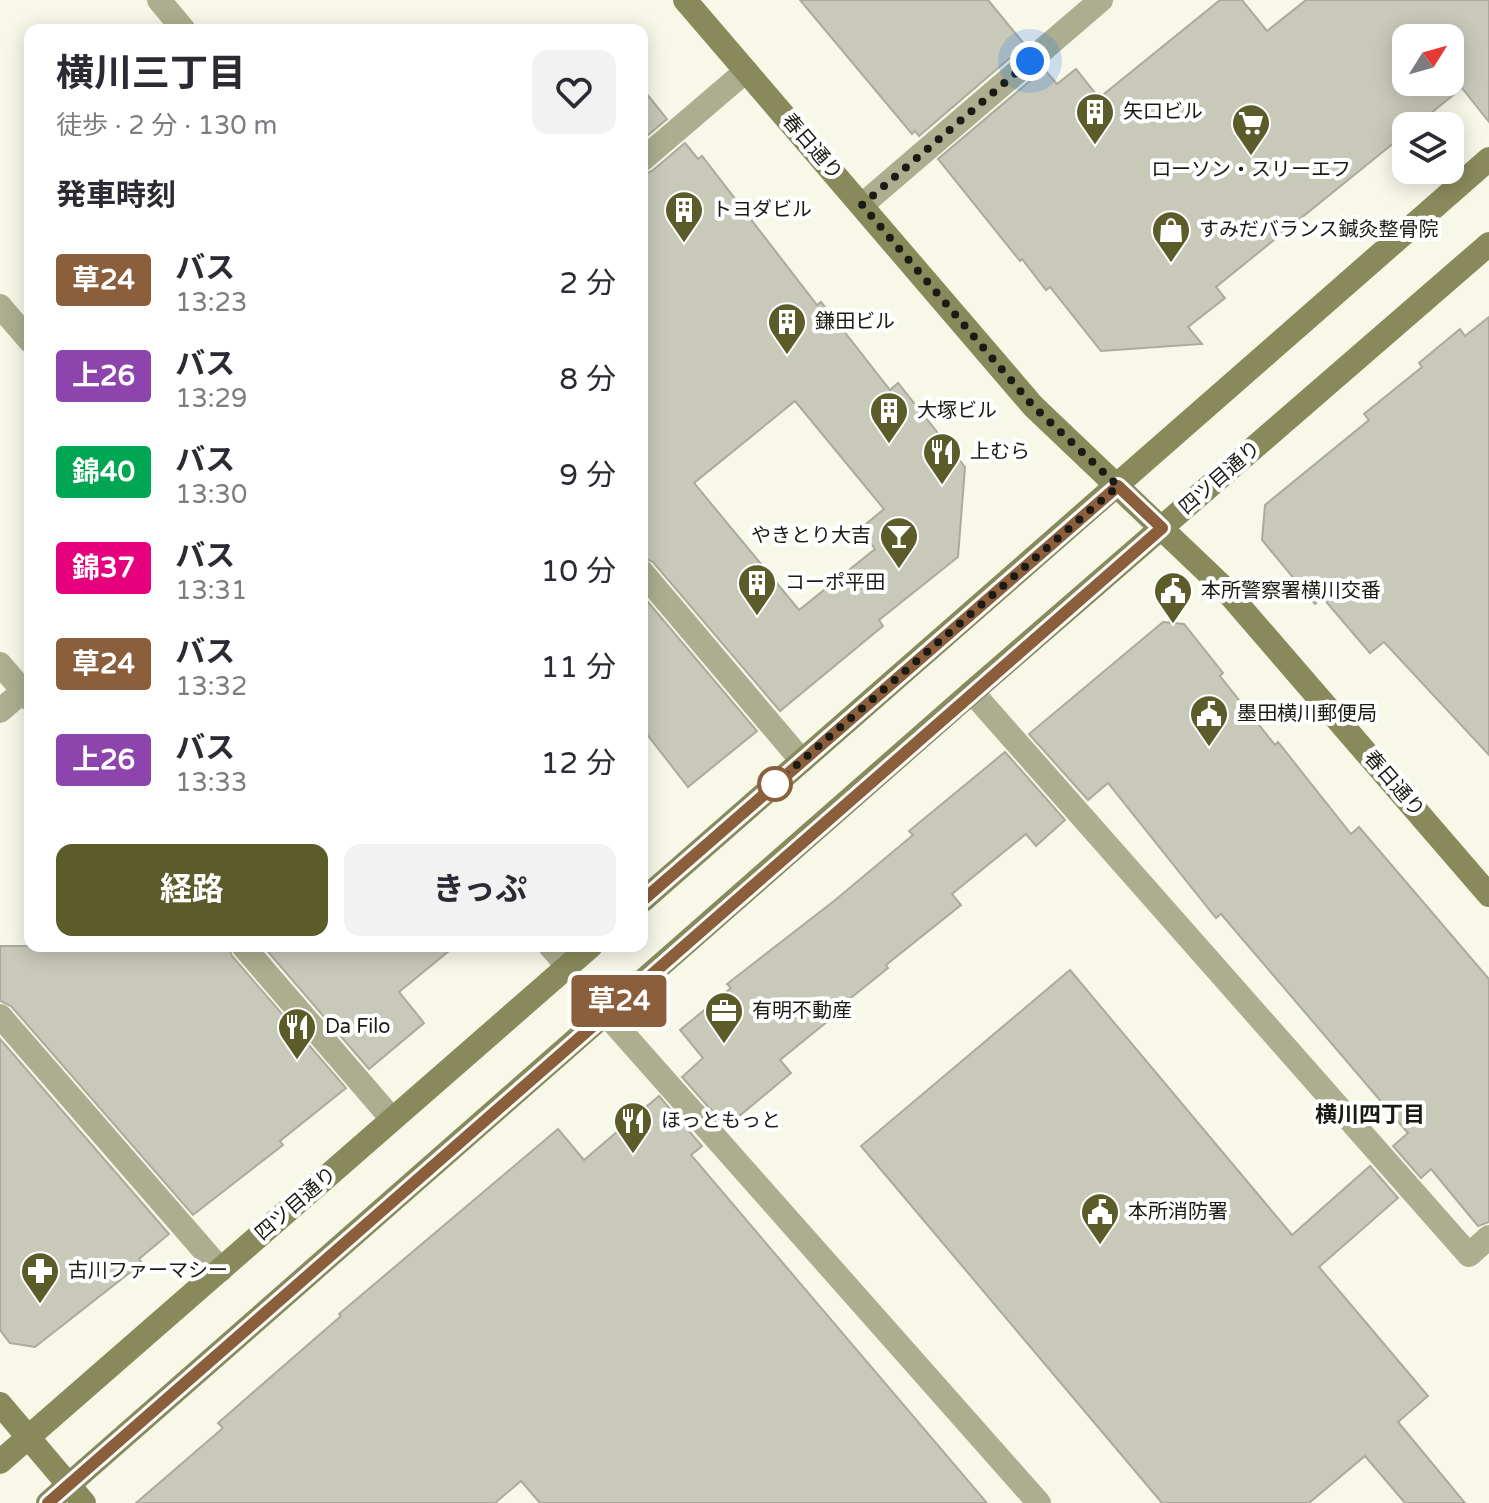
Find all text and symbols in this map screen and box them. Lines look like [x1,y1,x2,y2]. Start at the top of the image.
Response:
north arrow [1392,24,1464,96]
map controls [1392,24,1464,184]
your location [1010,41,1050,81]
button: heart [532,50,616,134]
text: 横川三丁目 [56,51,246,97]
building icon: 矢口ビル [1074,91,1116,146]
place label: 矢口ビル [1123,100,1203,124]
supermarket icon: ローソン・スリーエフ [1230,102,1272,157]
street label: 春日通り [777,109,847,185]
text: 徒歩 · 2 分 · 130 m [56,110,277,141]
button: layers [1392,112,1464,184]
place label: ローソン・スリーエフ [1151,158,1351,182]
text: 発車時刻 [56,177,176,214]
building icon: トヨダビル [663,189,705,244]
place label: トヨダビル [712,198,812,222]
shop icon: すみだバランス鍼灸整骨院 [1150,209,1192,264]
place label: すみだバランス鍼灸整骨院 [1199,218,1439,242]
text: バス [175,250,235,287]
text: 草24 [72,263,135,297]
text: 2 分 [559,265,616,302]
text: 13:23 [175,287,247,318]
building icon: 鎌田ビル [766,301,808,356]
place label: 鎌田ビル [815,310,895,334]
text: バス [175,346,235,383]
text: 上26 [72,359,135,393]
text: 8 分 [559,361,616,398]
text: 13:29 [175,383,247,414]
building icon: 大塚ビル [868,390,910,445]
place label: 大塚ビル [917,399,997,423]
restaurant icon: 上むら [921,431,963,486]
street label: 四ツ目通り [1174,436,1266,520]
place label: 上むら [970,440,1030,464]
text: バス [175,442,235,479]
text: 錦40 [72,455,135,489]
text: 9 分 [559,457,616,494]
text: 13:30 [175,479,247,510]
bar icon: やきとり大吉 [878,515,920,570]
place label: やきとり大吉 [751,524,871,548]
text: バス [175,538,235,575]
text: 錦37 [72,551,135,585]
text: 10 分 [541,553,616,590]
building icon: コーポ平田 [736,562,778,617]
public building icon: 本所警察署横川交番 [1152,570,1194,625]
place label: コーポ平田 [785,571,885,595]
text: 13:31 [175,575,247,606]
place label: 本所警察署横川交番 [1201,579,1381,603]
text: バス [175,634,235,671]
text: 草24 [72,647,135,681]
text: 11 分 [541,649,616,686]
text: 13:32 [175,671,247,702]
public building icon: 墨田横川郵便局 [1188,693,1230,748]
place label: 墨田横川郵便局 [1237,702,1377,726]
text: バス [175,730,235,767]
text: 上26 [72,743,135,777]
text: 12 分 [541,745,616,782]
street label: 春日通り [1359,746,1429,822]
text: 13:33 [175,767,247,798]
unlabelled marker [758,767,792,801]
button: 経路 [56,844,328,936]
button: きっぷ [344,844,616,936]
line badge: 草24 [573,975,665,1027]
text: 草24 [587,984,651,1018]
office icon: 有明不動産 [703,990,745,1045]
place label: 有明不動産 [752,999,852,1023]
restaurant icon: Da Filo [276,1006,318,1061]
place label: Da Filo [325,1015,390,1039]
restaurant icon: ほっともっと [612,1100,654,1155]
district label: 横川四丁目 [1315,1102,1425,1128]
place label: ほっともっと [661,1109,781,1133]
street label: 四ツ目通り [250,1162,342,1246]
public building icon: 本所消防署 [1079,1191,1121,1246]
place label: 本所消防署 [1128,1200,1228,1224]
pharmacy icon: 古川ファーマシー [19,1250,61,1305]
place label: 古川ファーマシー [68,1259,228,1283]

